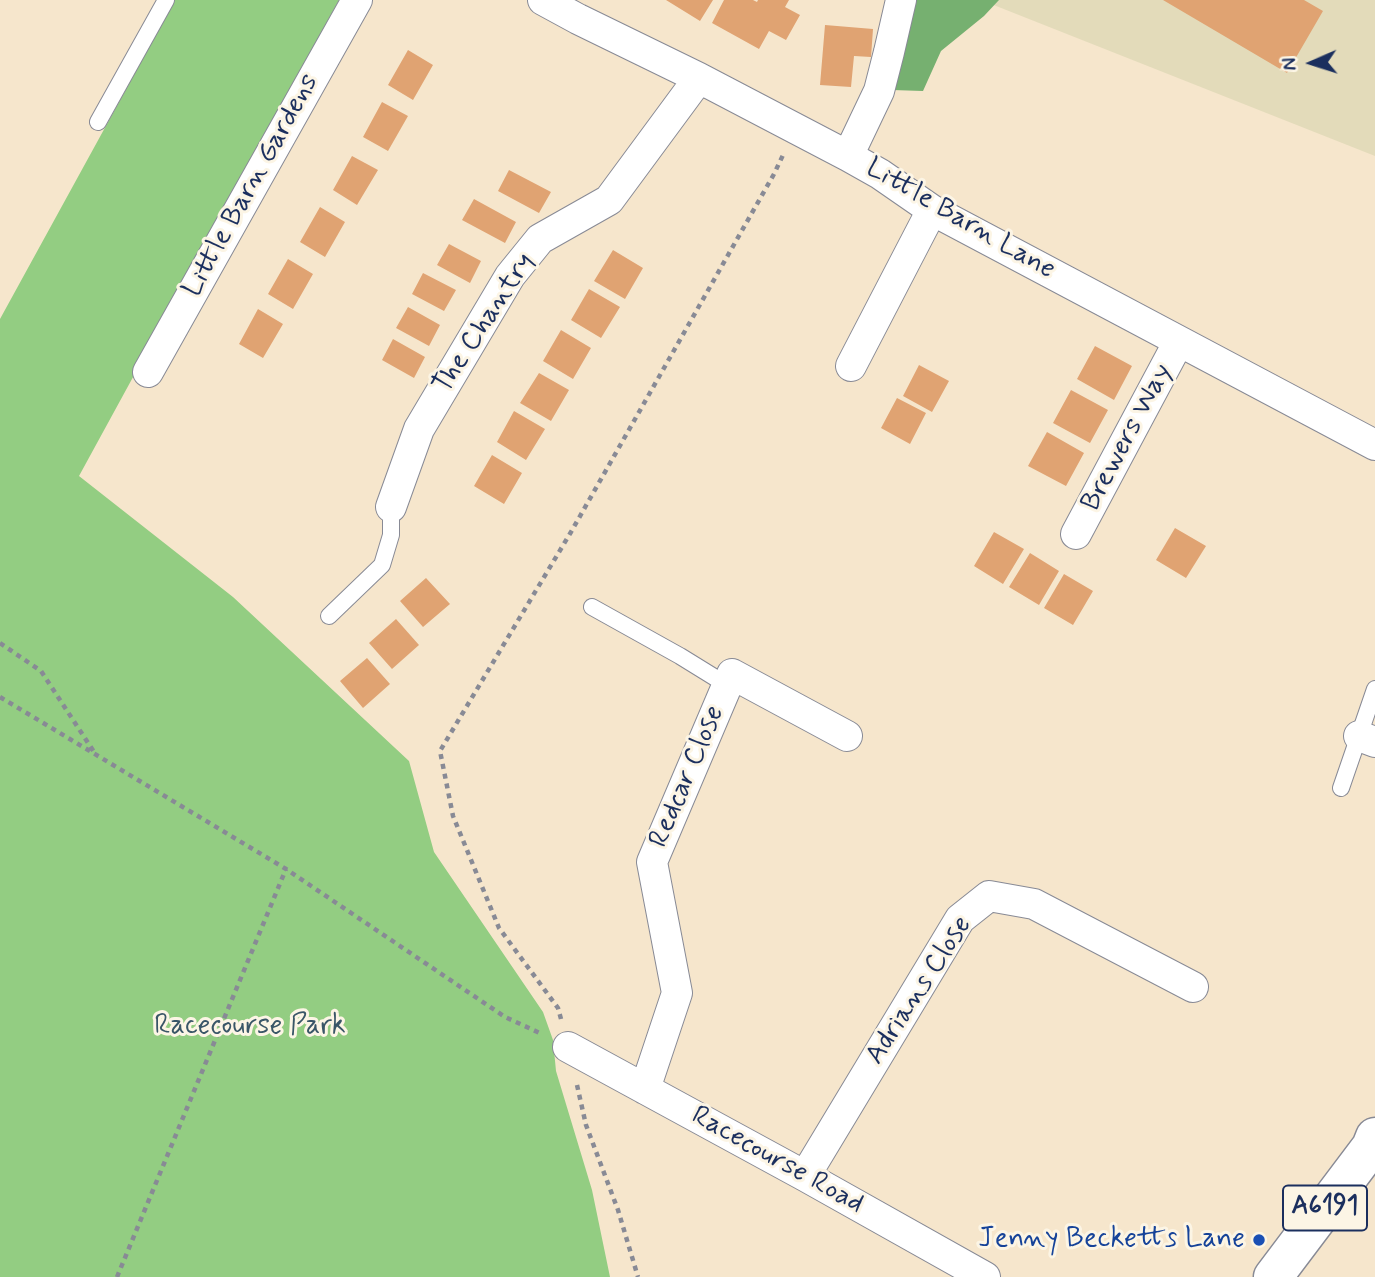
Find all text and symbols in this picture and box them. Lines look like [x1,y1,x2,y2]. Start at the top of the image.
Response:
north arrow [1277,28,1347,98]
text: N [1278,57,1303,71]
street label: Little Barn Gardens [177,69,327,303]
street label: Little Barn Lane [859,152,1061,288]
street label: The Chantry [427,247,543,401]
street label: Brewers Way [1075,359,1181,517]
street label: Redcar Close [643,701,733,853]
street label: Adrians Close [860,911,980,1071]
park label: Racecourse Park [154,1010,346,1044]
street label: Racecourse Road [685,1100,869,1222]
road number: A6191 [1283,1186,1367,1231]
place label: Jenny Becketts Lane [978,1223,1245,1257]
marker: Jenny Becketts Lane [1251,1232,1267,1248]

